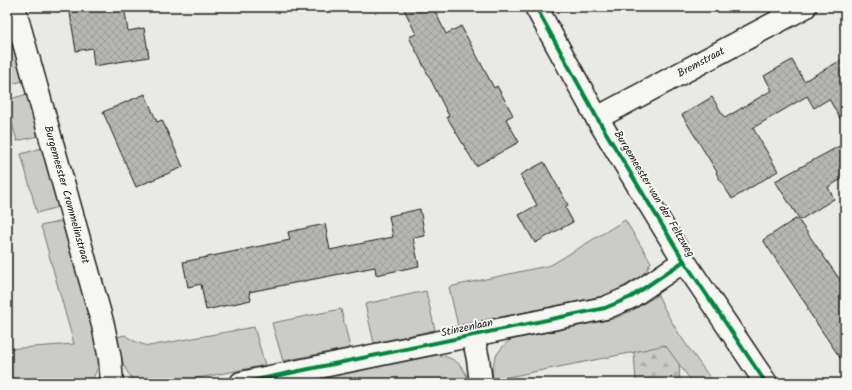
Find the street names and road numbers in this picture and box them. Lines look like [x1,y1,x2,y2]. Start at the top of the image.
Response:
street label: Bremstraat [674,42,729,83]
street label: Burgemeester Crommelinstraat [39,124,95,267]
street label: Burgemeester van der Feltzweg [609,127,699,261]
street label: Stinzenlaan [439,314,495,342]

